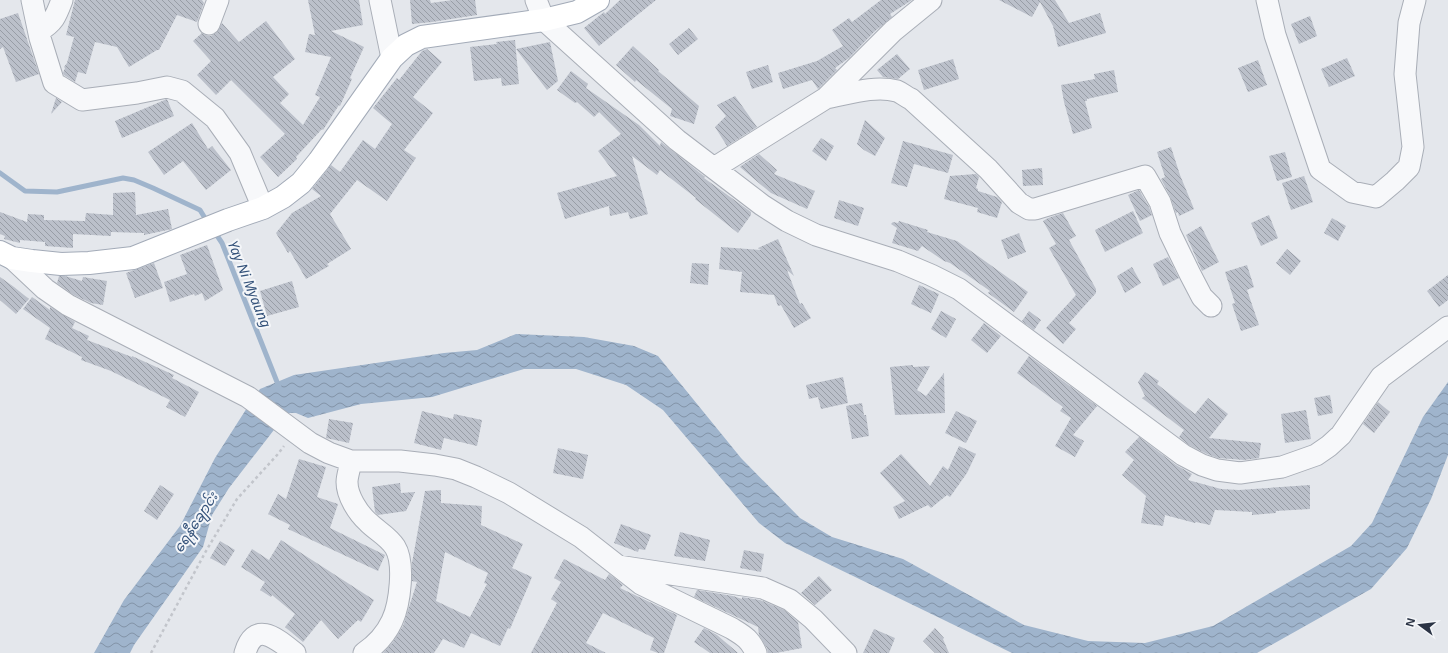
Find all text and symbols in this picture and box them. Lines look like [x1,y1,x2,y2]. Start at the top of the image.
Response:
water label: Yay Ni Myaung [224,238,276,330]
water label: ရေနီချောင်း [168,487,225,557]
north arrow [1400,605,1440,645]
text: N [1401,616,1418,629]

